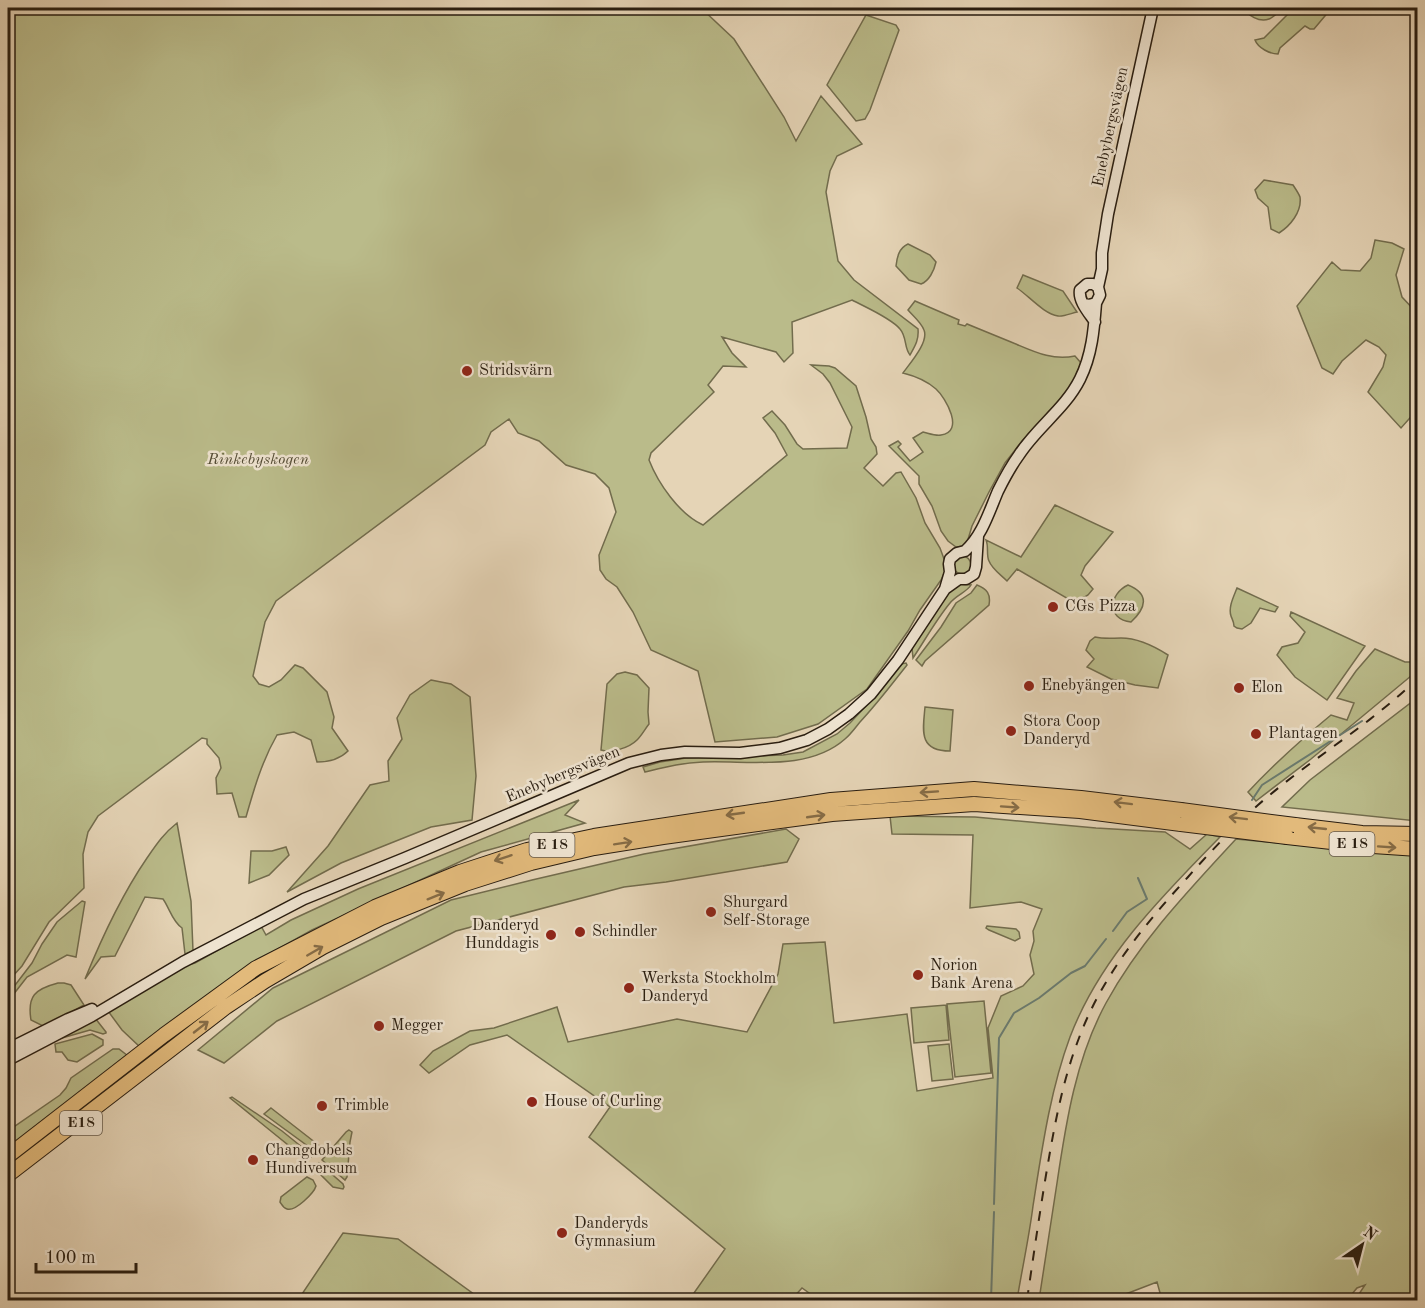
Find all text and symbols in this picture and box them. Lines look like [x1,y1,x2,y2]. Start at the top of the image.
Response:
street label: Enebybergsvägen [1090,65,1132,189]
place label: Stridsvärn [479,363,553,379]
marker: Stridsvärn [460,364,474,378]
park label: Rinkebyskogen [206,452,309,468]
place label: CGs Pizza [1065,599,1136,615]
marker: CGs Pizza [1046,600,1060,614]
place label: Enebyängen [1041,678,1126,694]
marker: Enebyängen [1022,679,1036,693]
place label: Elon [1251,680,1283,696]
marker: Elon [1232,681,1246,695]
place label: Stora Coop Danderyd [1023,714,1100,748]
marker: Stora Coop Danderyd [1004,724,1018,738]
place label: Plantagen [1268,726,1338,742]
marker: Plantagen [1249,727,1263,741]
street label: Enebybergsvägen [504,744,623,806]
one-way arrow [919,787,939,798]
one-way arrow [1114,797,1133,808]
one-way arrow [1000,801,1020,812]
one-way arrow [726,808,745,819]
one-way arrow [805,810,825,821]
one-way arrow [1229,812,1248,823]
one-way arrow [1308,822,1328,833]
road number: E 18 [1330,832,1374,856]
road number: E 18 [530,833,574,857]
one-way arrow [612,838,632,849]
one-way arrow [1376,841,1396,852]
one-way arrow [494,853,513,864]
one-way arrow [426,890,444,901]
place label: Shurgard Self-Storage [723,895,810,929]
marker: Shurgard Self-Storage [704,905,718,919]
place label: Danderyd Hunddagis [465,918,539,952]
place label: Schindler [592,924,658,940]
marker: Schindler [573,925,587,939]
marker: Danderyd Hunddagis [544,928,558,942]
one-way arrow [306,945,323,957]
place label: Norion Bank Arena [930,958,1013,992]
marker: Norion Bank Arena [911,968,925,982]
place label: Werksta Stockholm Danderyd [641,971,776,1005]
marker: Werksta Stockholm Danderyd [622,981,636,995]
place label: Megger [391,1018,443,1034]
marker: Megger [372,1019,386,1033]
one-way arrow [192,1020,208,1033]
place label: House of Curling [544,1094,662,1110]
marker: House of Curling [525,1095,539,1109]
place label: Trimble [334,1098,389,1114]
marker: Trimble [315,1099,329,1113]
road number: E18 [60,1111,102,1135]
place label: Changdobels Hundiversum [265,1143,358,1177]
marker: Changdobels Hundiversum [246,1153,260,1167]
north arrow [1332,1215,1392,1275]
place label: Danderyds Gymnasium [574,1216,656,1250]
text: N [1360,1224,1380,1245]
marker: Danderyds Gymnasium [555,1226,569,1240]
scale bar [36,1236,136,1274]
text: 100 m [45,1249,96,1267]

